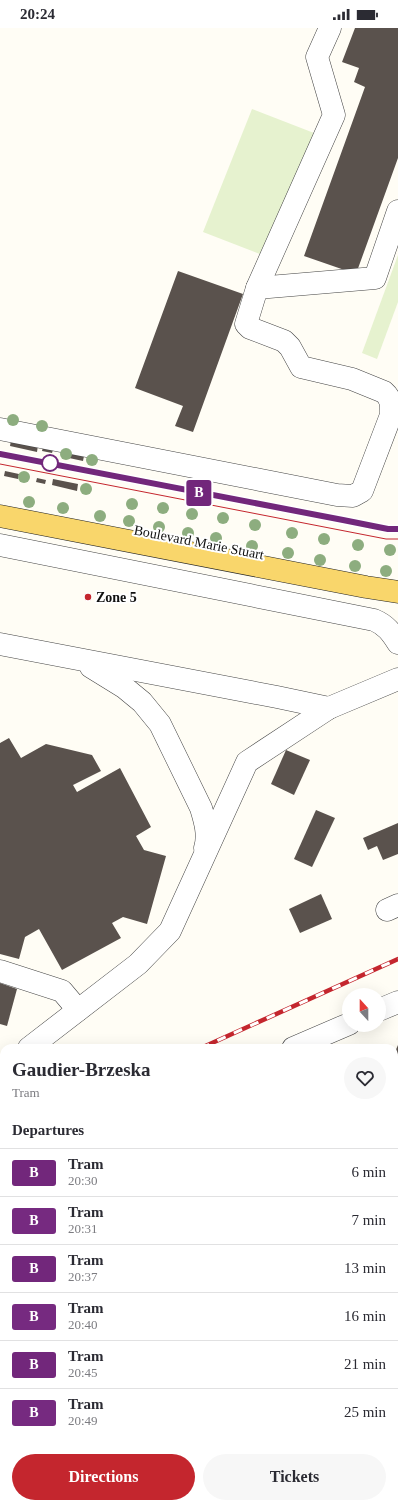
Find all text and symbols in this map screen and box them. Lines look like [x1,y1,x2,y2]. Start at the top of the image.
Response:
text: 20:24 [20,6,55,22]
unlabelled marker [41,454,59,472]
line badge: B [186,480,212,506]
text: B [194,485,204,500]
street label: Boulevard Marie Stuart [133,523,265,562]
place label: Zone 5 [96,590,137,605]
marker: Zone 5 [83,592,93,602]
north arrow [342,988,386,1032]
map controls [342,988,386,1032]
button: heart [344,1057,386,1099]
text: Gaudier-Brzeska [12,1059,151,1080]
text: Tram [12,1085,40,1100]
text: Departures [12,1122,84,1138]
text: Tram [68,1156,104,1172]
text: 6 min [351,1164,386,1180]
text: B [29,1165,39,1180]
text: 20:30 [68,1173,98,1188]
text: Tram [68,1204,104,1220]
text: 7 min [351,1212,386,1228]
text: B [29,1213,39,1228]
text: 20:31 [68,1221,98,1236]
text: Tram [68,1252,104,1268]
text: 13 min [344,1260,386,1276]
text: B [29,1261,39,1276]
text: 20:37 [68,1269,98,1284]
text: Tram [68,1300,104,1316]
text: 16 min [344,1308,386,1324]
text: B [29,1309,39,1324]
text: 20:40 [68,1317,98,1332]
text: Tram [68,1348,104,1364]
text: 21 min [344,1356,386,1372]
text: B [29,1357,39,1372]
text: 20:45 [68,1365,98,1380]
text: Tram [68,1396,104,1412]
text: 25 min [344,1404,386,1420]
text: B [29,1405,39,1420]
text: 20:49 [68,1413,98,1428]
button: Directions [12,1454,195,1500]
button: Tickets [203,1454,386,1500]

